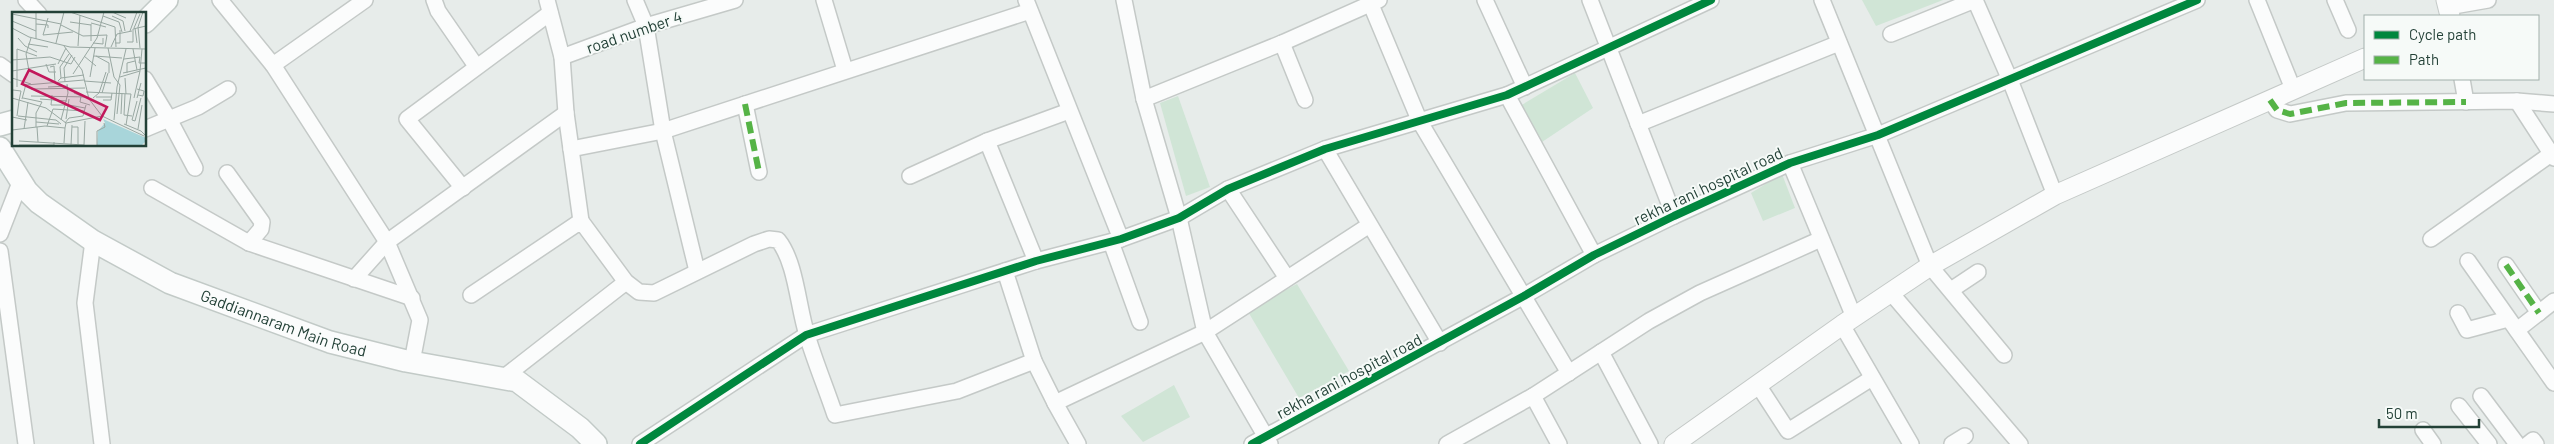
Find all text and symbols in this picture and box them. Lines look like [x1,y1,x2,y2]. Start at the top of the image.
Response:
street label: road number 4 [583,6,684,57]
inset map [12,12,146,146]
legend [2364,15,2539,80]
text: Cycle path [2409,25,2476,43]
text: Path [2409,50,2439,68]
street label: rekha rani hospital road [1630,143,1785,228]
street label: Gaddiannaram Main Road [198,285,369,360]
street label: rekha rani hospital road [1273,329,1425,422]
scale bar [2379,396,2479,428]
text: 50 m [2386,404,2418,422]

